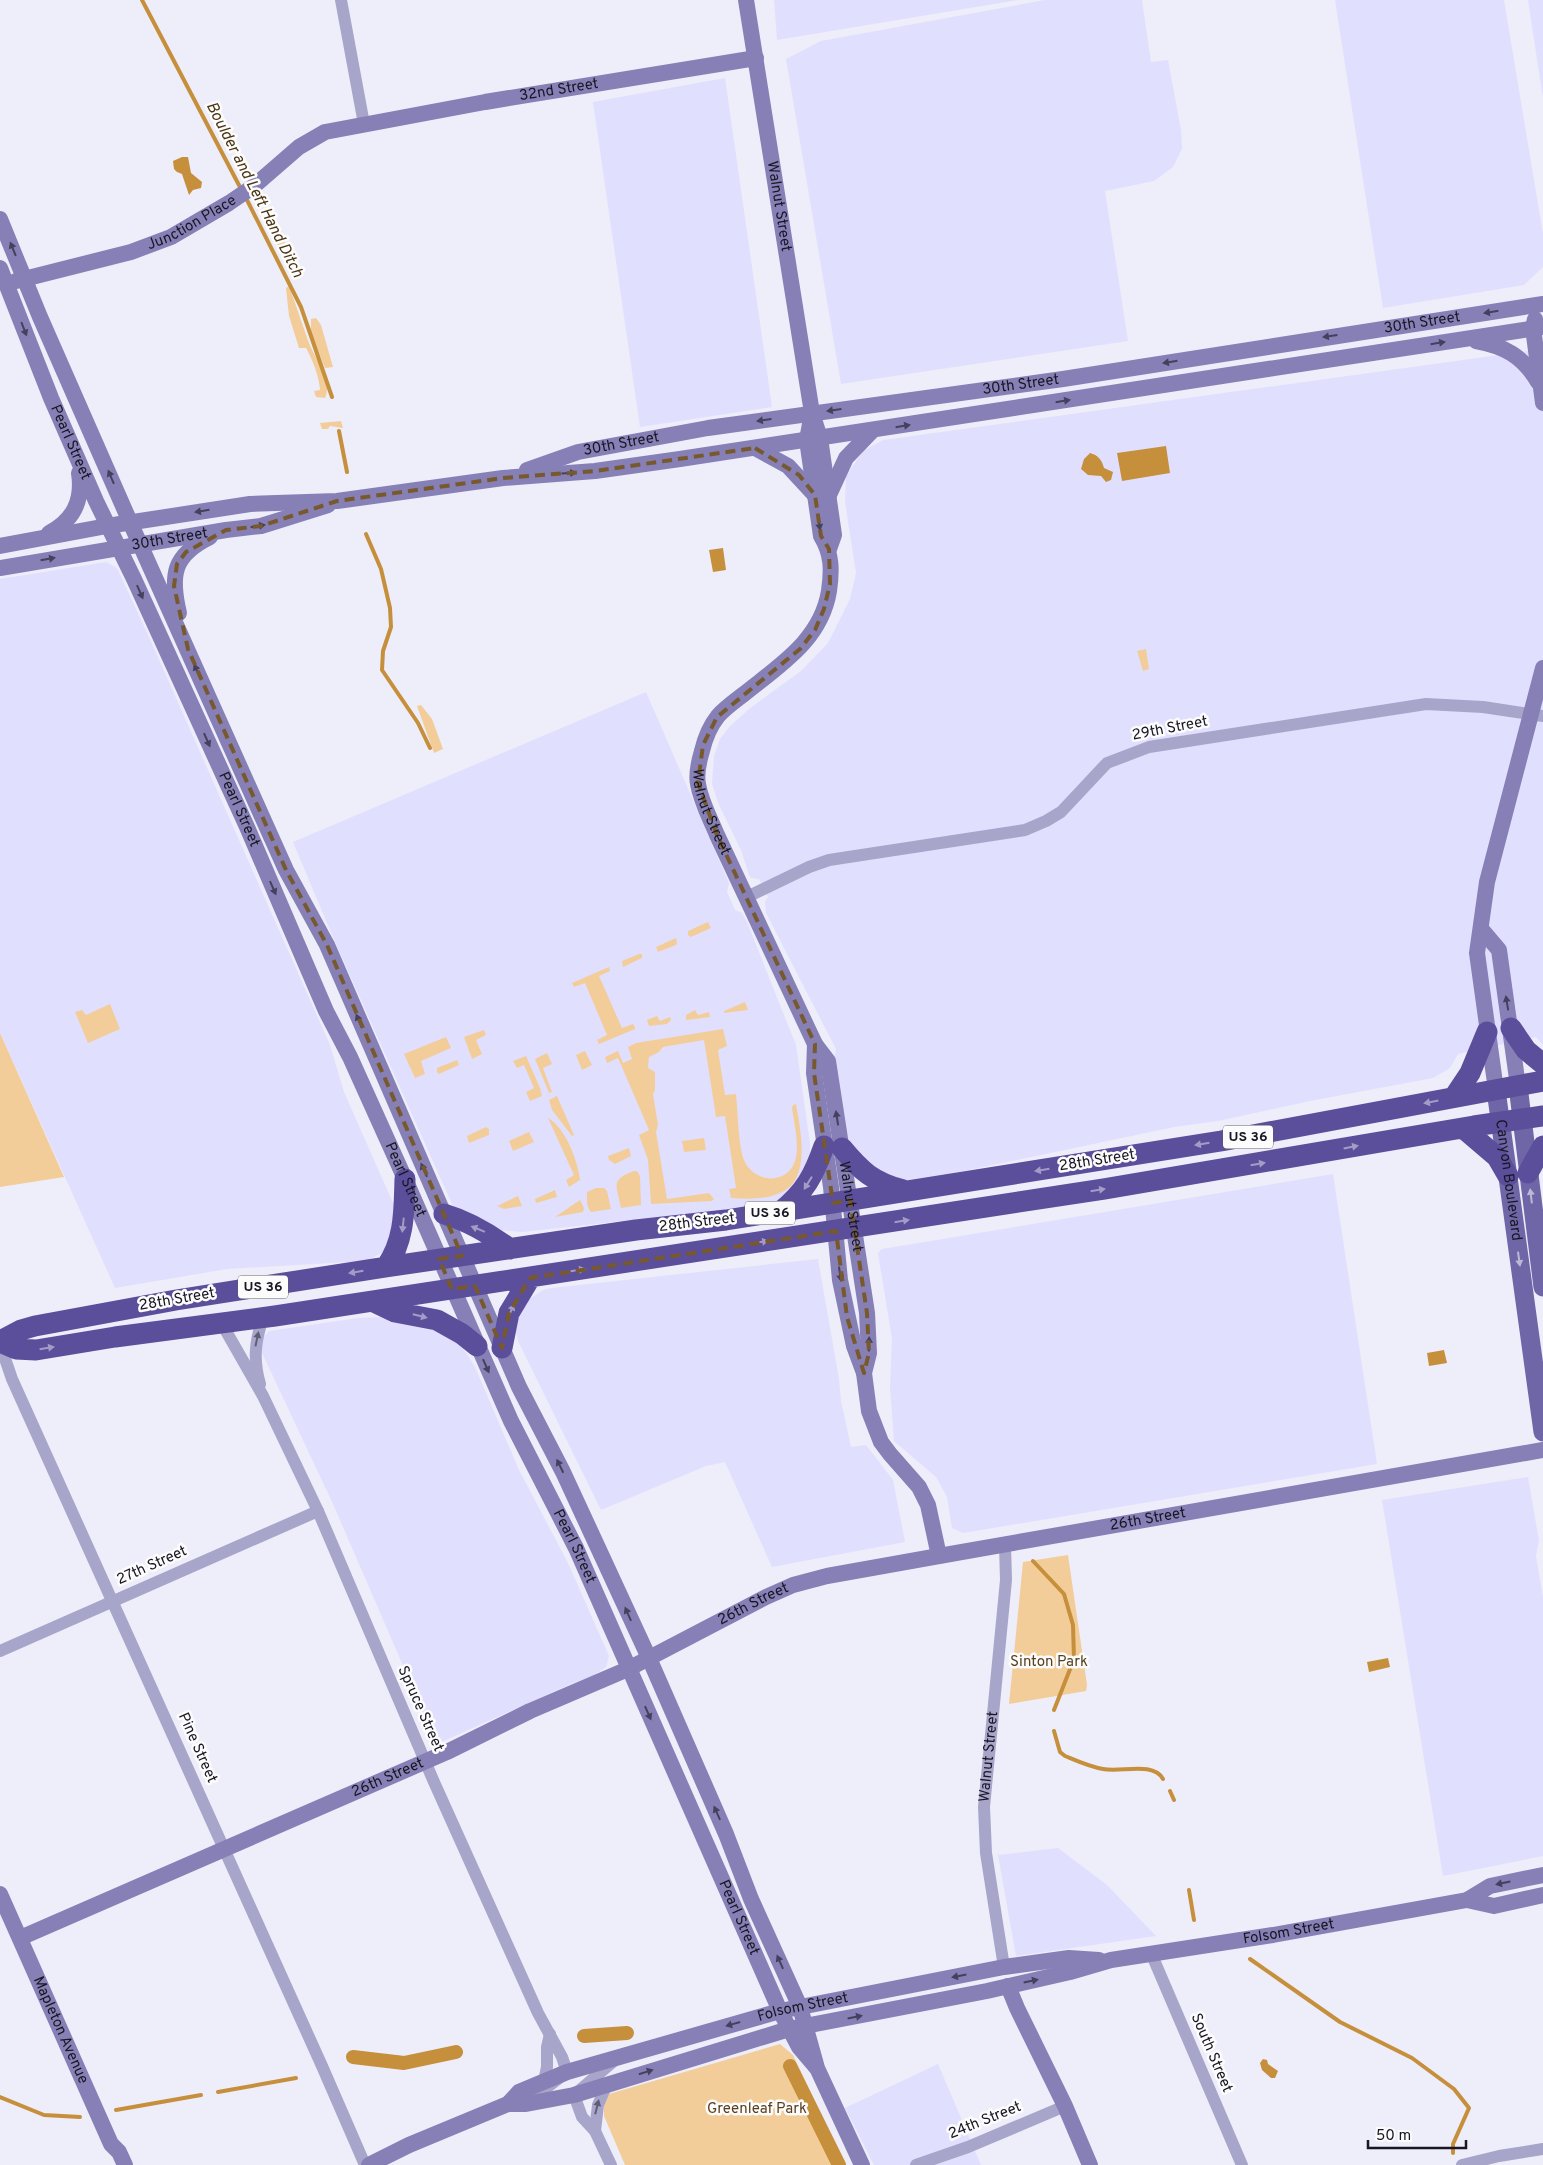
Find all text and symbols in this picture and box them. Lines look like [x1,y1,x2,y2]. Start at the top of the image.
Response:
street label: 32nd Street [518,74,600,106]
water label: Boulder and Left Hand Ditch [201,99,307,282]
street label: Walnut Street [762,160,796,253]
street label: Junction Place [144,191,240,255]
one-way arrow [8,242,16,256]
street label: 30th Street [1382,308,1462,338]
one-way arrow [1482,309,1498,317]
one-way arrow [20,322,28,337]
one-way arrow [1322,333,1338,341]
one-way arrow [1431,339,1447,347]
one-way arrow [1161,359,1177,367]
street label: 30th Street [981,370,1060,400]
one-way arrow [1056,396,1072,404]
street label: Pearl Street [46,402,95,483]
one-way arrow [826,406,842,414]
one-way arrow [756,416,772,424]
one-way arrow [895,421,911,429]
street label: 30th Street [581,428,661,460]
one-way arrow [561,469,577,477]
one-way arrow [106,470,114,484]
one-way arrow [194,507,210,515]
one-way arrow [815,516,823,532]
one-way arrow [250,522,266,530]
street label: 30th Street [130,524,209,555]
one-way arrow [40,555,56,563]
one-way arrow [136,585,144,599]
one-way arrow [193,664,201,678]
street label: 29th Street [1131,712,1209,746]
one-way arrow [203,733,211,747]
street label: Walnut Street [688,768,735,858]
street label: Pearl Street [214,769,264,850]
one-way arrow [269,881,277,895]
one-way arrow [1502,995,1510,1011]
one-way arrow [354,1014,362,1028]
one-way arrow [1422,1098,1438,1106]
one-way arrow [833,1109,841,1125]
street label: Canyon Boulevard [1491,1118,1526,1242]
road number: US 36 [1223,1126,1273,1148]
street label: Pearl Street [380,1139,430,1220]
one-way arrow [1194,1141,1210,1149]
one-way arrow [1343,1143,1359,1151]
street label: 28th Street [1058,1146,1136,1176]
one-way arrow [1250,1159,1266,1167]
street label: Walnut Street [834,1160,867,1253]
one-way arrow [420,1163,428,1177]
one-way arrow [1033,1166,1049,1174]
one-way arrow [803,1176,813,1189]
one-way arrow [1090,1186,1106,1194]
one-way arrow [1527,1188,1535,1204]
road number: US 36 [745,1202,795,1224]
street label: 28th Street [658,1209,736,1237]
one-way arrow [895,1216,911,1224]
one-way arrow [399,1217,407,1233]
one-way arrow [471,1224,485,1232]
one-way arrow [753,1238,769,1246]
one-way arrow [1516,1251,1524,1267]
one-way arrow [570,1266,586,1274]
one-way arrow [836,1267,844,1283]
one-way arrow [348,1268,364,1276]
road number: US 36 [238,1275,288,1298]
street label: 28th Street [138,1284,216,1316]
one-way arrow [507,1304,515,1318]
one-way arrow [412,1312,427,1320]
one-way arrow [253,1332,261,1347]
one-way arrow [865,1335,873,1351]
one-way arrow [39,1344,55,1352]
one-way arrow [483,1359,491,1373]
one-way arrow [556,1459,565,1474]
street label: 26th Street [1108,1503,1187,1535]
street label: Pearl Street [548,1506,600,1587]
street label: 27th Street [114,1542,190,1590]
street label: 26th Street [715,1579,792,1630]
one-way arrow [624,1607,632,1621]
park label: Sinton Park [1010,1653,1088,1672]
street label: Spruce Street [393,1663,447,1755]
one-way arrow [645,1706,653,1720]
street label: Pine Street [173,1710,221,1786]
street label: Walnut Street [975,1710,1003,1803]
street label: 26th Street [349,1754,427,1802]
one-way arrow [712,1806,720,1820]
street label: Pearl Street [714,1877,764,1958]
one-way arrow [1495,1879,1510,1887]
street label: Folsom Street [1242,1915,1336,1949]
one-way arrow [775,1955,783,1969]
one-way arrow [950,1972,966,1980]
street label: Mapleton Avenue [28,1974,93,2087]
one-way arrow [1023,1977,1039,1985]
street label: Folsom Street [755,1988,850,2026]
street label: South Street [1186,2011,1236,2095]
one-way arrow [847,2012,863,2020]
one-way arrow [726,2021,741,2029]
one-way arrow [639,2068,654,2075]
street label: 24th Street [946,2098,1024,2144]
one-way arrow [594,2099,602,2114]
park label: Greenleaf Park [707,2100,807,2119]
scale bar [1368,2118,1466,2150]
text: 50 m [1376,2127,1411,2146]

